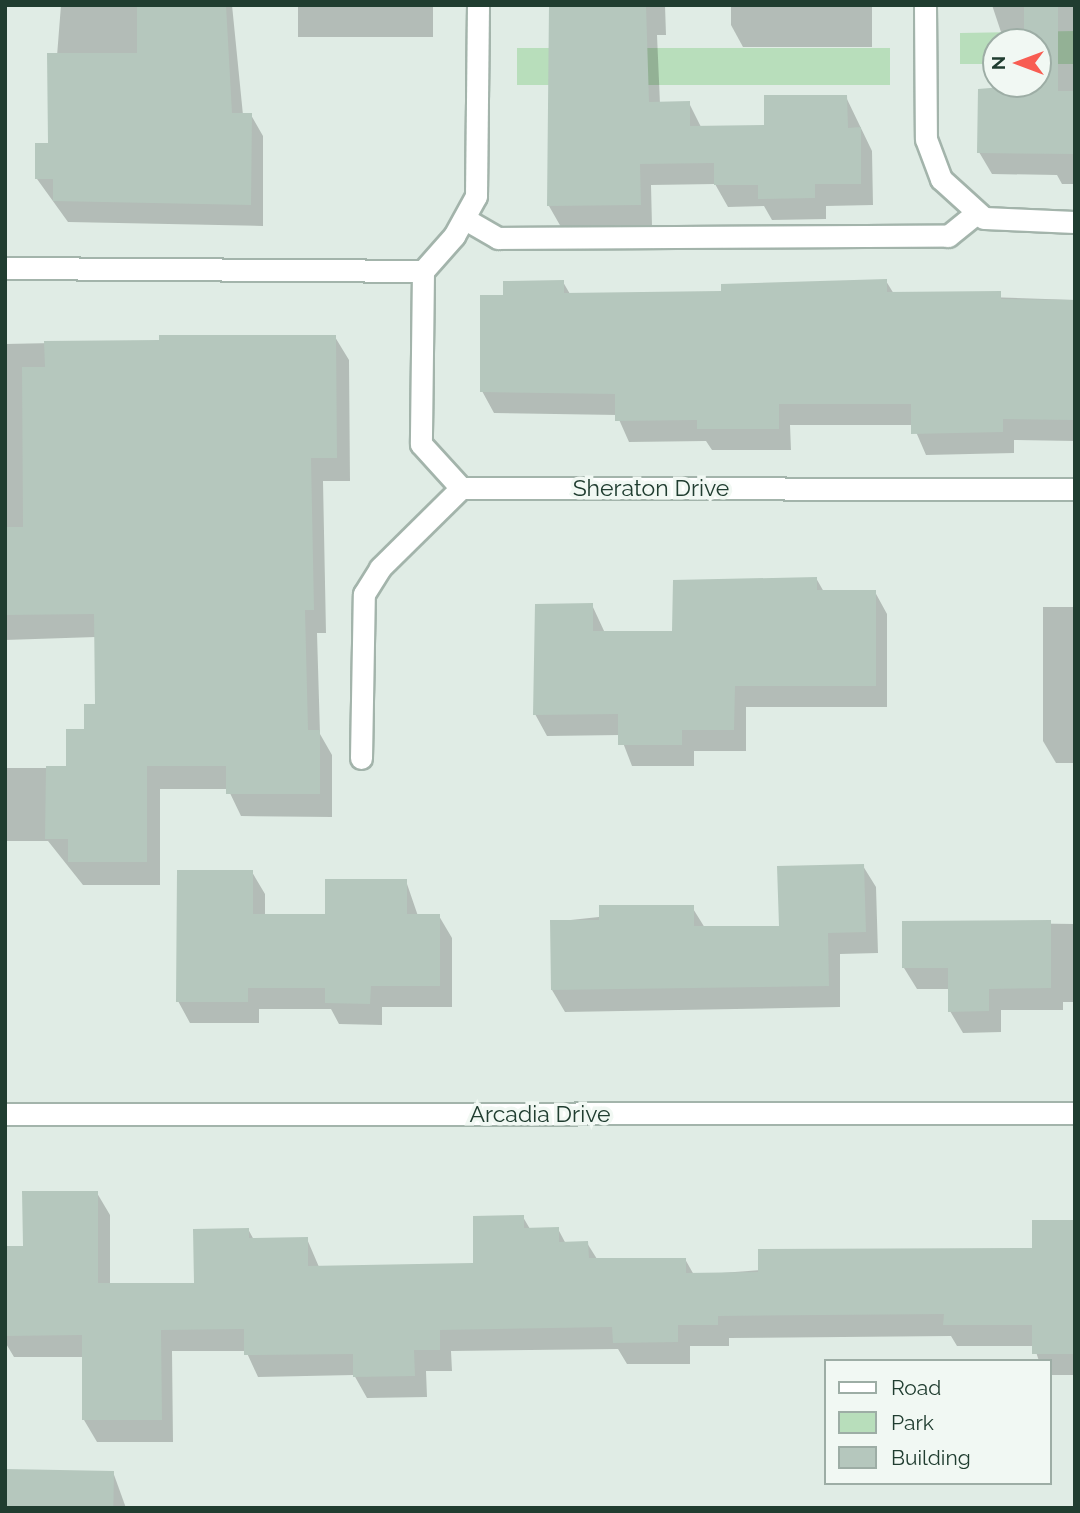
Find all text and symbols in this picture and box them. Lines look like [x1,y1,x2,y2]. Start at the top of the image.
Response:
north arrow [982,28,1052,98]
text: N [987,56,1009,70]
street label: Sheraton Drive [573,474,729,502]
street label: Arcadia Drive [469,1100,611,1128]
legend [824,1359,1052,1485]
text: Road [891,1375,941,1400]
text: Park [891,1410,934,1435]
text: Building [891,1445,971,1470]

